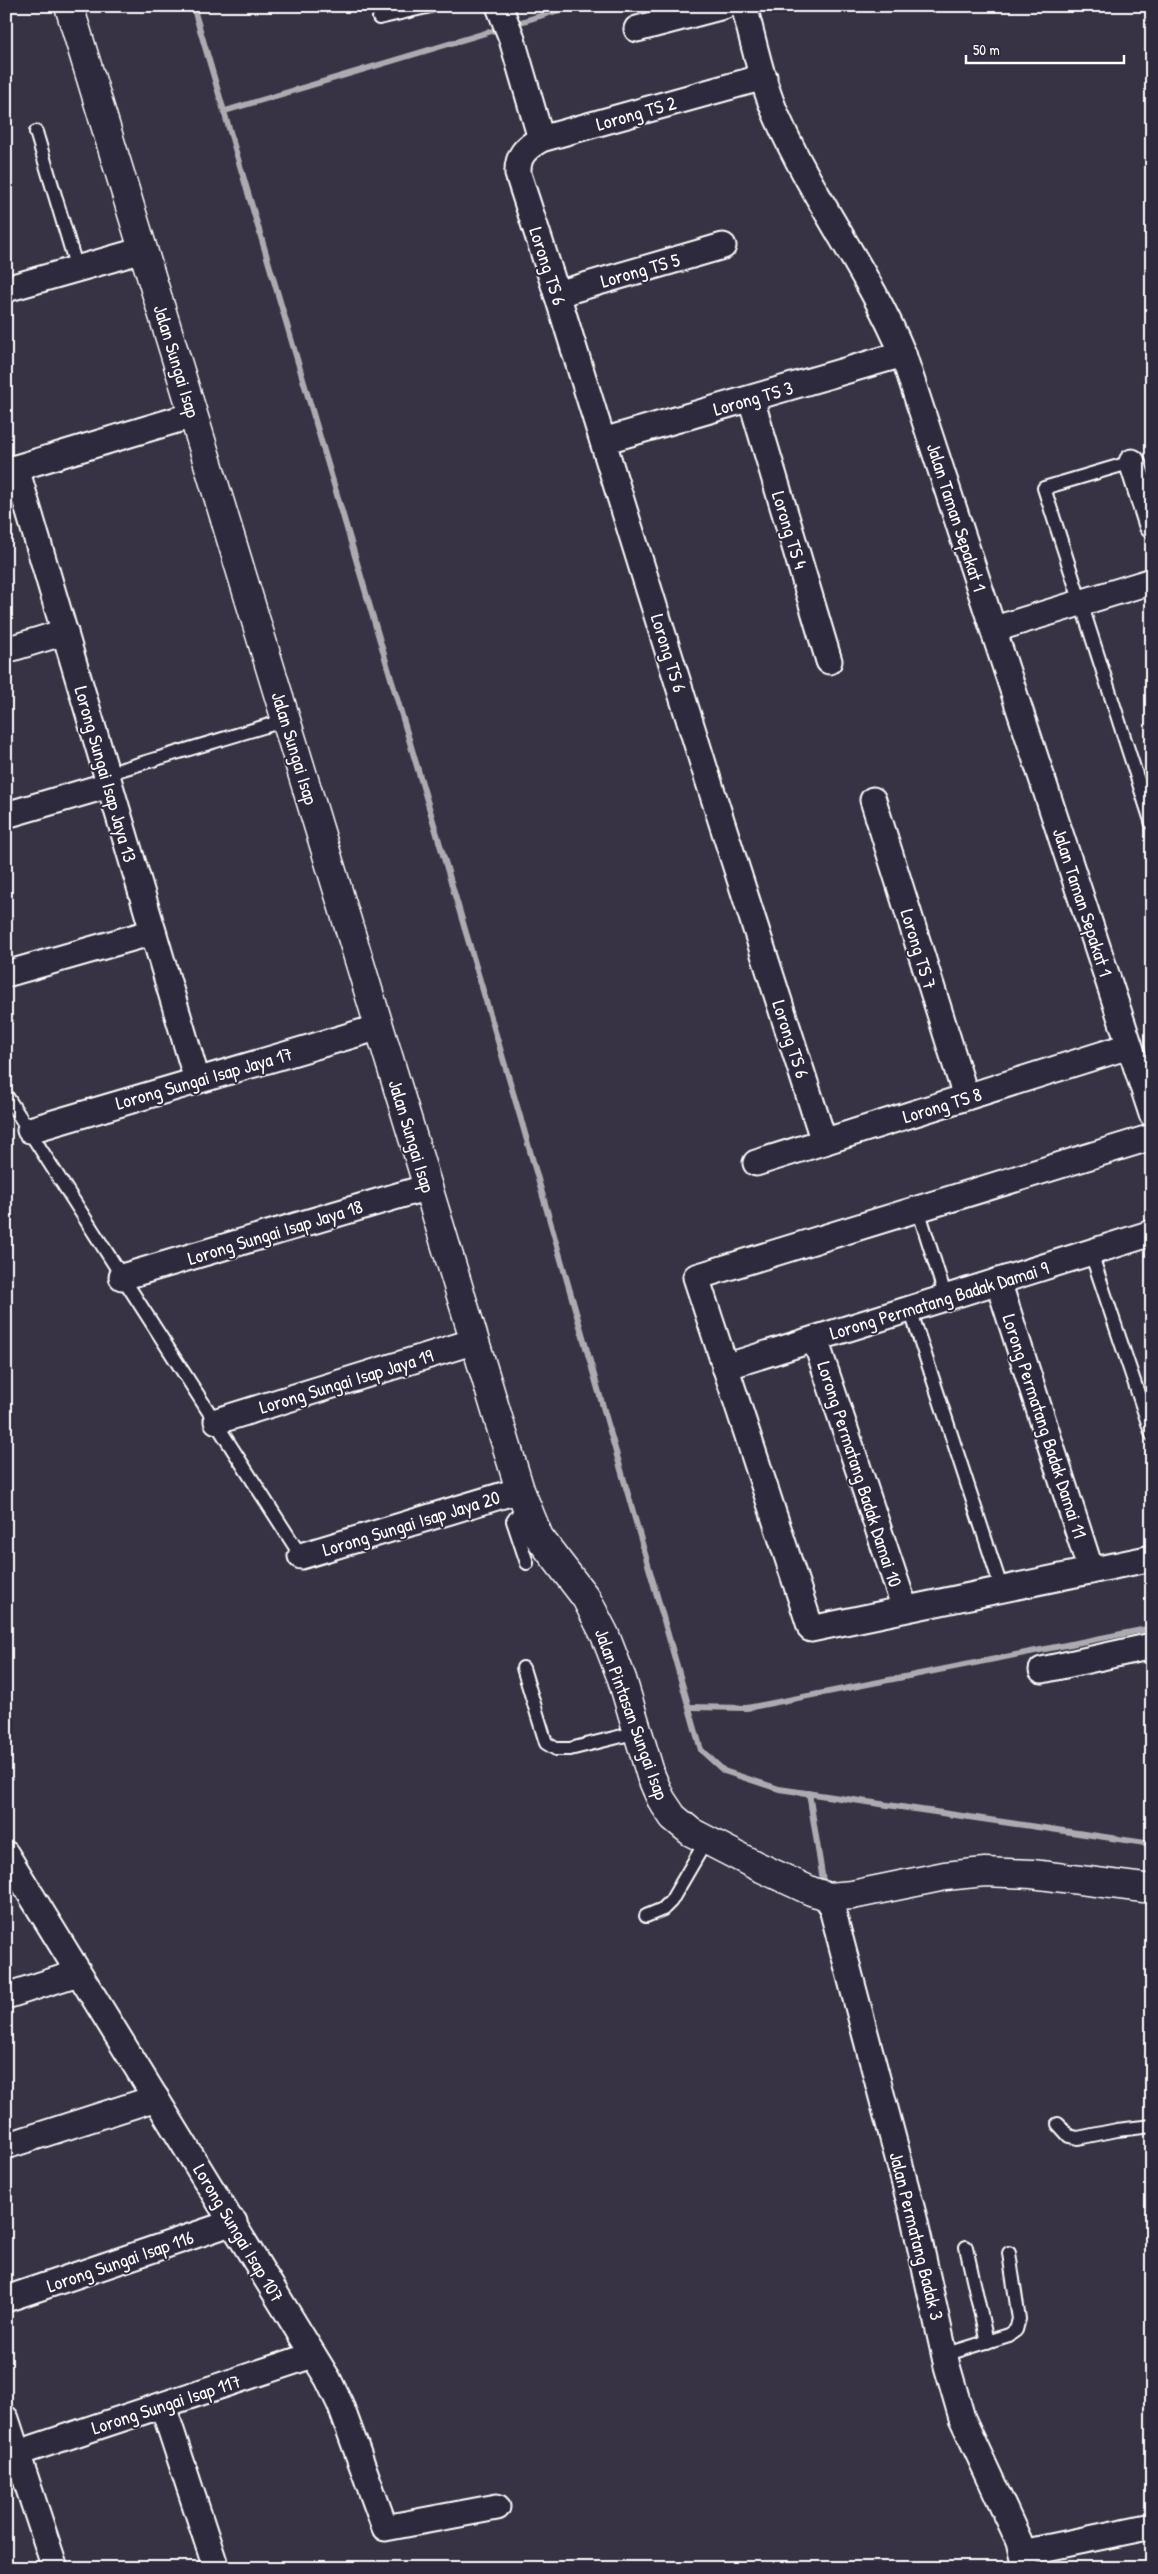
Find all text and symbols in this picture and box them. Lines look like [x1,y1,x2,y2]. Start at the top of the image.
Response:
scale bar [966,32,1123,64]
text: 50 m [973,39,1000,60]
street label: Lorong TS 2 [593,89,679,137]
street label: Lorong TS 6 [523,224,573,308]
street label: Lorong TS 5 [597,246,683,294]
street label: Jalan Sungai Isap [148,301,206,421]
street label: Lorong TS 3 [710,374,796,422]
street label: Jalan Taman Sepakat 1 [921,439,993,595]
street label: Lorong TS 4 [766,488,814,572]
street label: Lorong TS 6 [645,611,693,695]
street label: Lorong Sungai Isap Jaya 13 [68,683,144,865]
street label: Jalan Sungai Isap [266,688,324,808]
street label: Jalan Taman Sepakat 1 [1047,824,1119,980]
street label: Lorong TS 7 [895,906,943,992]
street label: Lorong TS 6 [766,997,816,1081]
street label: Lorong Sungai Isap Jaya 17 [112,1040,296,1116]
street label: Jalan Sungai Isap [383,1076,441,1196]
street label: Lorong TS 8 [899,1081,985,1129]
street label: Lorong Sungai Isap Jaya 18 [184,1193,366,1271]
street label: Lorong Permatang Badak Damai 9 [826,1254,1052,1346]
street label: Lorong Permatang Badak Damai 11 [996,1311,1094,1542]
street label: Lorong Sungai Isap Jaya 19 [256,1342,436,1420]
street label: Lorong Permatang Badak Damai 10 [811,1358,909,1590]
street label: Lorong Sungai Isap Jaya 20 [319,1484,503,1562]
street label: Jalan Pintasan Sungai Isap [589,1625,675,1803]
street label: Jalan Permatang Badak 3 [884,2149,950,2323]
street label: Lorong Sungai Isap 107 [187,2159,291,2307]
street label: Lorong Sungai Isap 116 [43,2224,197,2298]
street label: Lorong Sungai Isap 117 [88,2368,244,2440]

